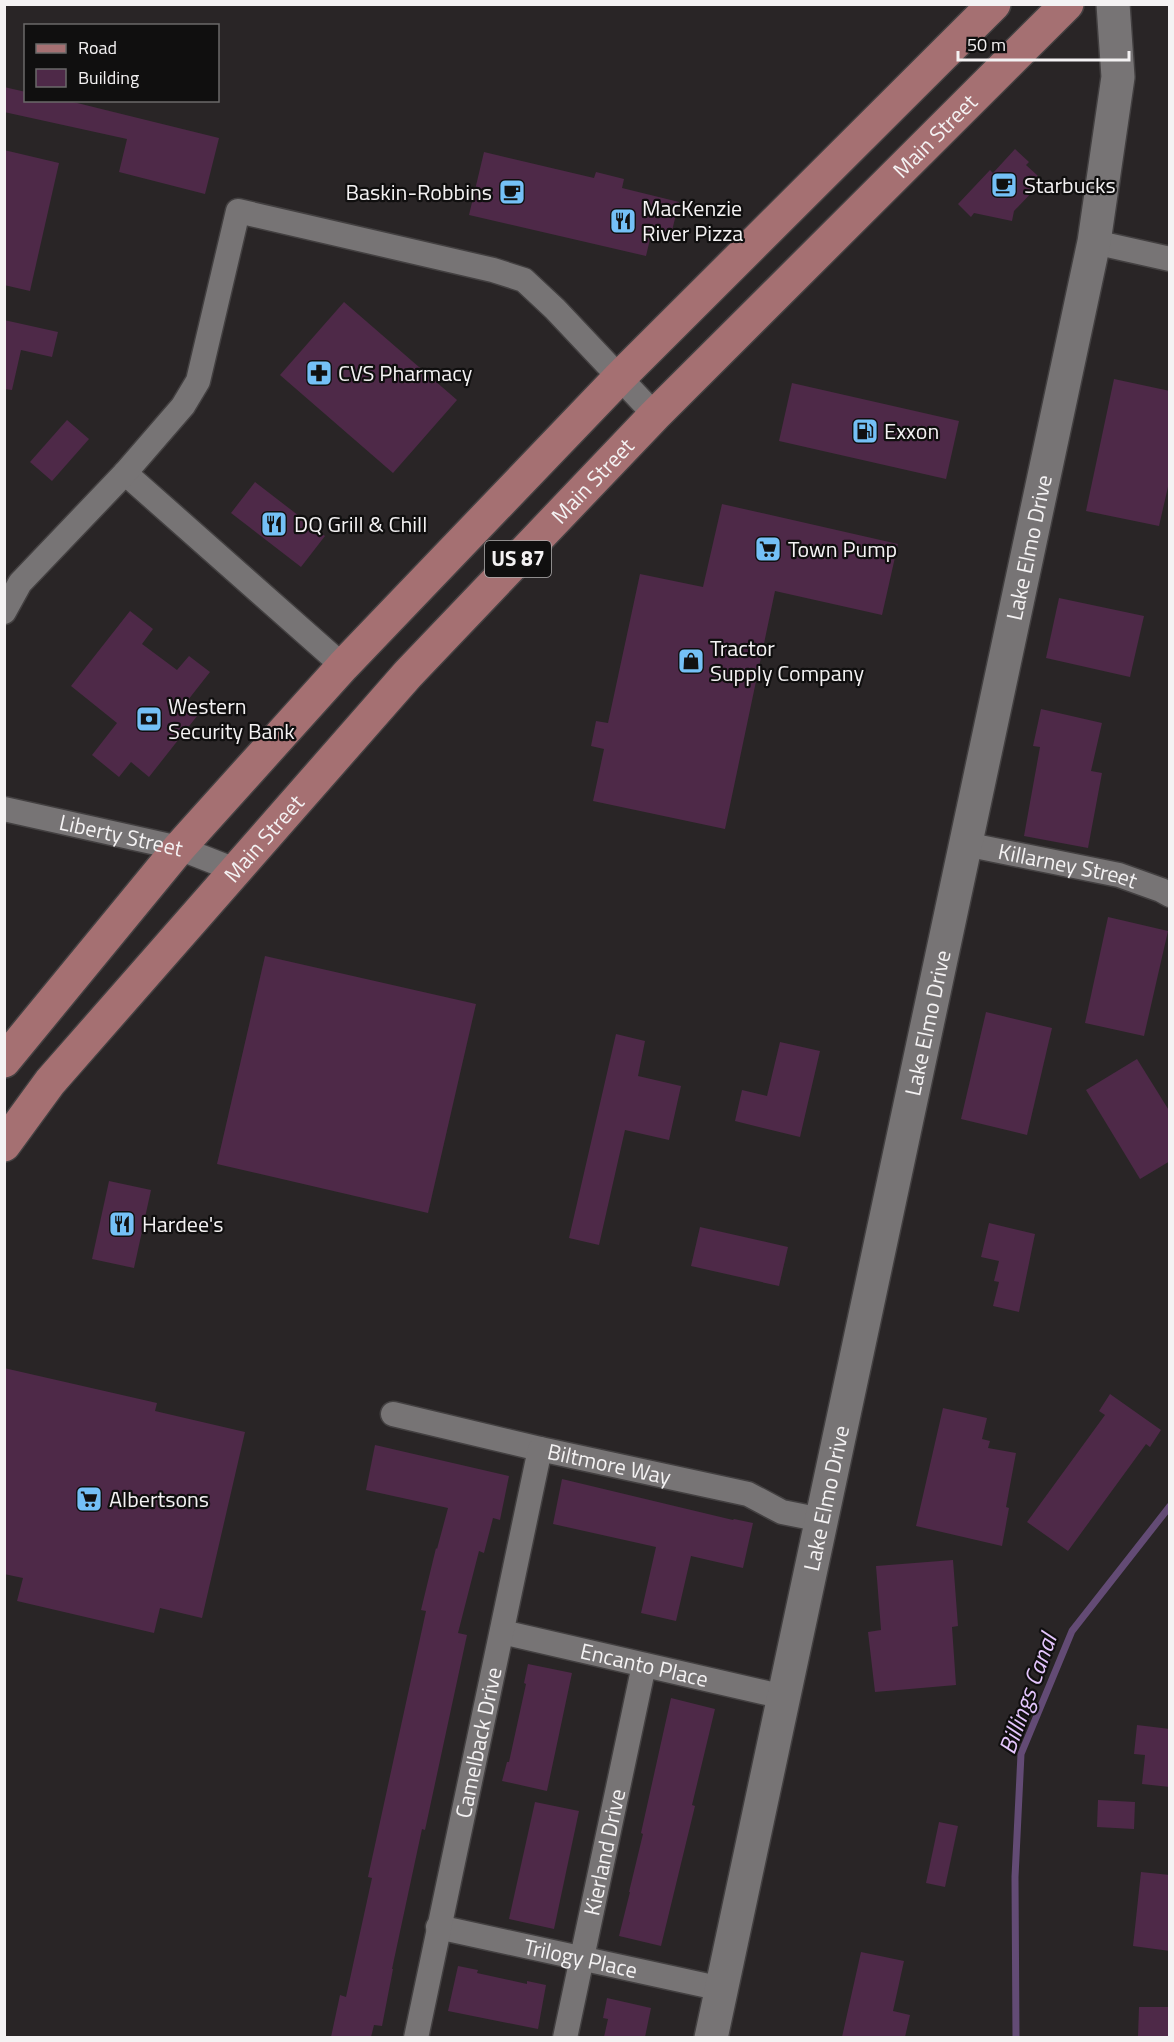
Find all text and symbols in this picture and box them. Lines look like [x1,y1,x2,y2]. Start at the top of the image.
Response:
legend [24,24,219,102]
scale bar [958,24,1129,62]
text: 50 m [967,31,1006,58]
text: Road [78,34,117,61]
text: Building [78,64,139,91]
street label: Main Street [885,86,985,186]
place label: Starbucks [1024,168,1116,202]
cafe icon: Starbucks [989,170,1019,200]
place label: Baskin-Robbins [345,175,492,209]
cafe icon: Baskin-Robbins [497,177,527,207]
place label: MacKenzie River Pizza [642,191,743,250]
restaurant icon: MacKenzie River Pizza [608,206,638,236]
place label: CVS Pharmacy [338,356,473,390]
pharmacy icon: CVS Pharmacy [304,358,334,388]
place label: Exxon [884,414,939,448]
fuel station icon: Exxon [850,416,880,446]
street label: Main Street [543,430,642,531]
street label: Lake Elmo Drive [997,472,1061,623]
place label: DQ Grill & Chill [294,507,427,541]
restaurant icon: DQ Grill & Chill [259,509,289,539]
place label: Town Pump [788,532,897,566]
supermarket icon: Town Pump [753,534,783,564]
road number: US 87 [485,541,551,577]
place label: Tractor Supply Company [710,631,864,690]
shop icon: Tractor Supply Company [676,646,706,676]
place label: Western Security Bank [168,689,295,748]
bank icon: Western Security Bank [134,704,164,734]
street label: Main Street [215,787,312,890]
street label: Liberty Street [56,805,186,865]
street label: Killarney Street [995,834,1142,897]
street label: Lake Elmo Drive [895,947,960,1099]
place label: Hardee's [142,1207,223,1241]
restaurant icon: Hardee's [107,1209,137,1239]
street label: Lake Elmo Drive [794,1422,858,1574]
street label: Biltmore Way [544,1434,674,1494]
place label: Albertsons [109,1482,209,1516]
supermarket icon: Albertsons [74,1484,104,1514]
water label: Billings Canal [989,1626,1066,1759]
street label: Encanto Place [577,1634,712,1696]
street label: Camelback Drive [446,1664,511,1821]
street label: Kierland Drive [574,1786,634,1919]
street label: Trilogy Place [521,1929,641,1987]

